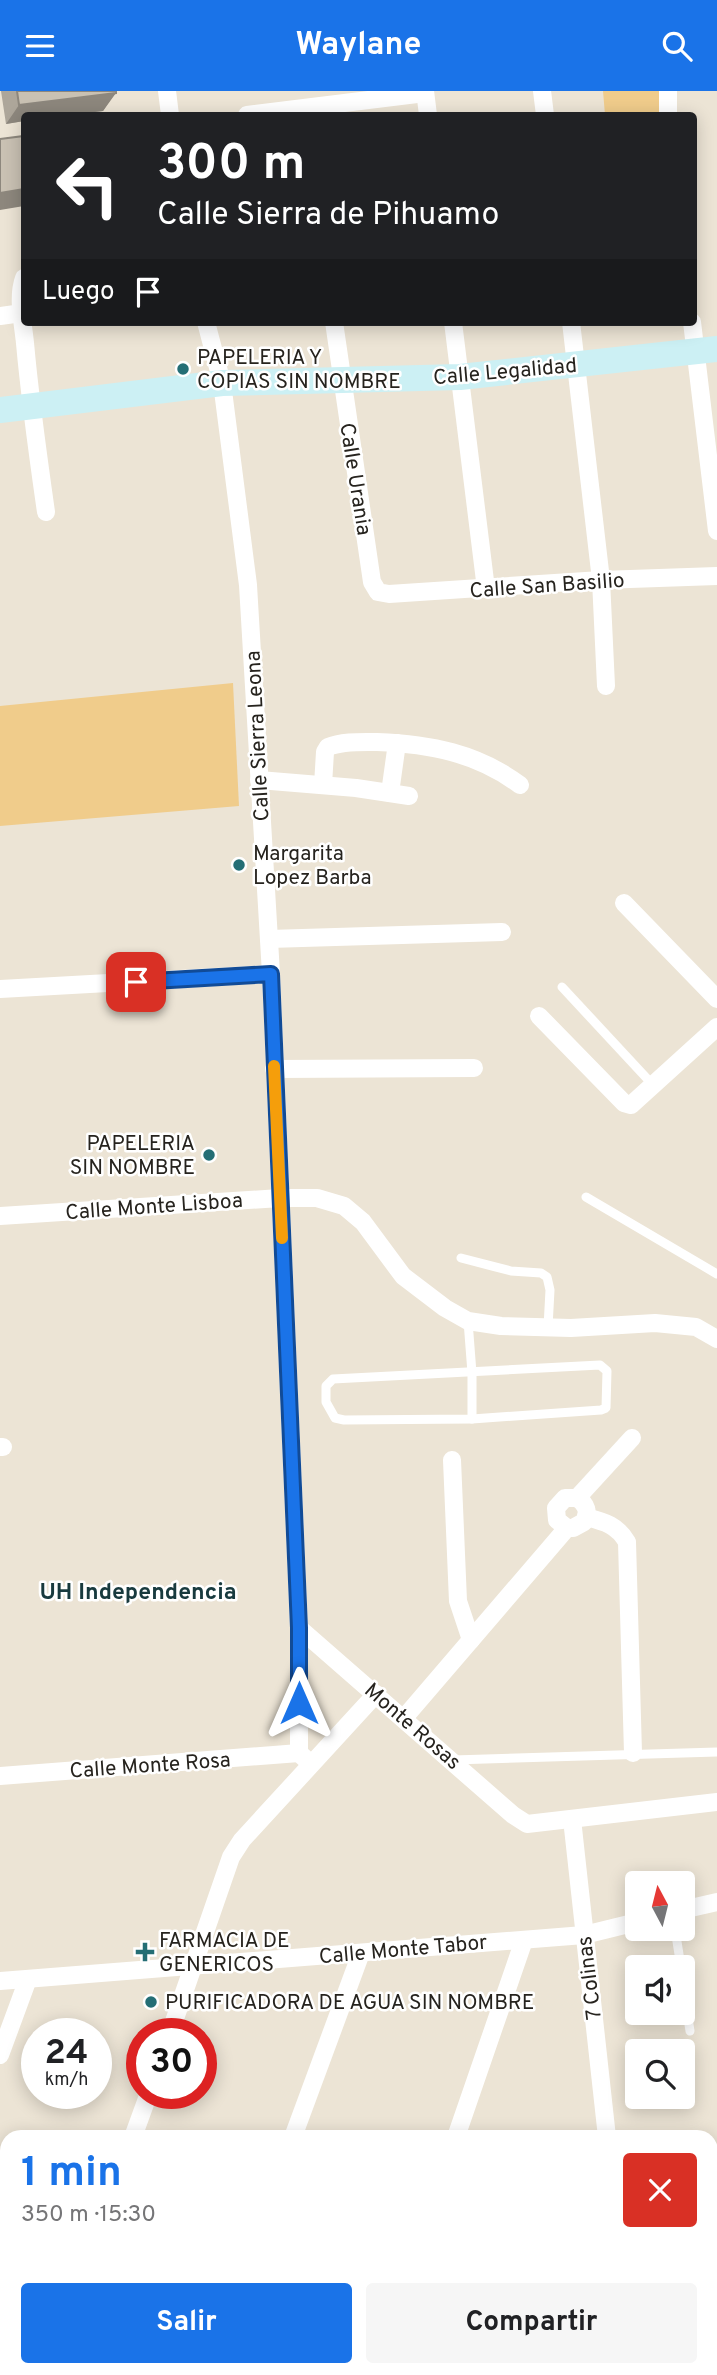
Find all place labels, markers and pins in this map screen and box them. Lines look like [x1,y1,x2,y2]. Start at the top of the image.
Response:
place label: PAPELERIA Y COPIAS SIN NOMBRE [197,345,401,396]
marker: PAPELERIA Y COPIAS SIN NOMBRE [175,361,191,377]
place label: Margarita Lopez Barba [253,841,372,892]
marker: Margarita Lopez Barba [231,857,247,873]
pin [106,952,166,1012]
place label: PAPELERIA SIN NOMBRE [70,1131,195,1182]
marker: PAPELERIA SIN NOMBRE [201,1147,217,1163]
place label: FARMACIA DE GENERICOS [159,1928,290,1979]
marker: FARMACIA DE GENERICOS [137,1944,153,1960]
place label: PURIFICADORA DE AGUA SIN NOMBRE [165,1990,534,2017]
marker: PURIFICADORA DE AGUA SIN NOMBRE [143,1994,159,2010]

